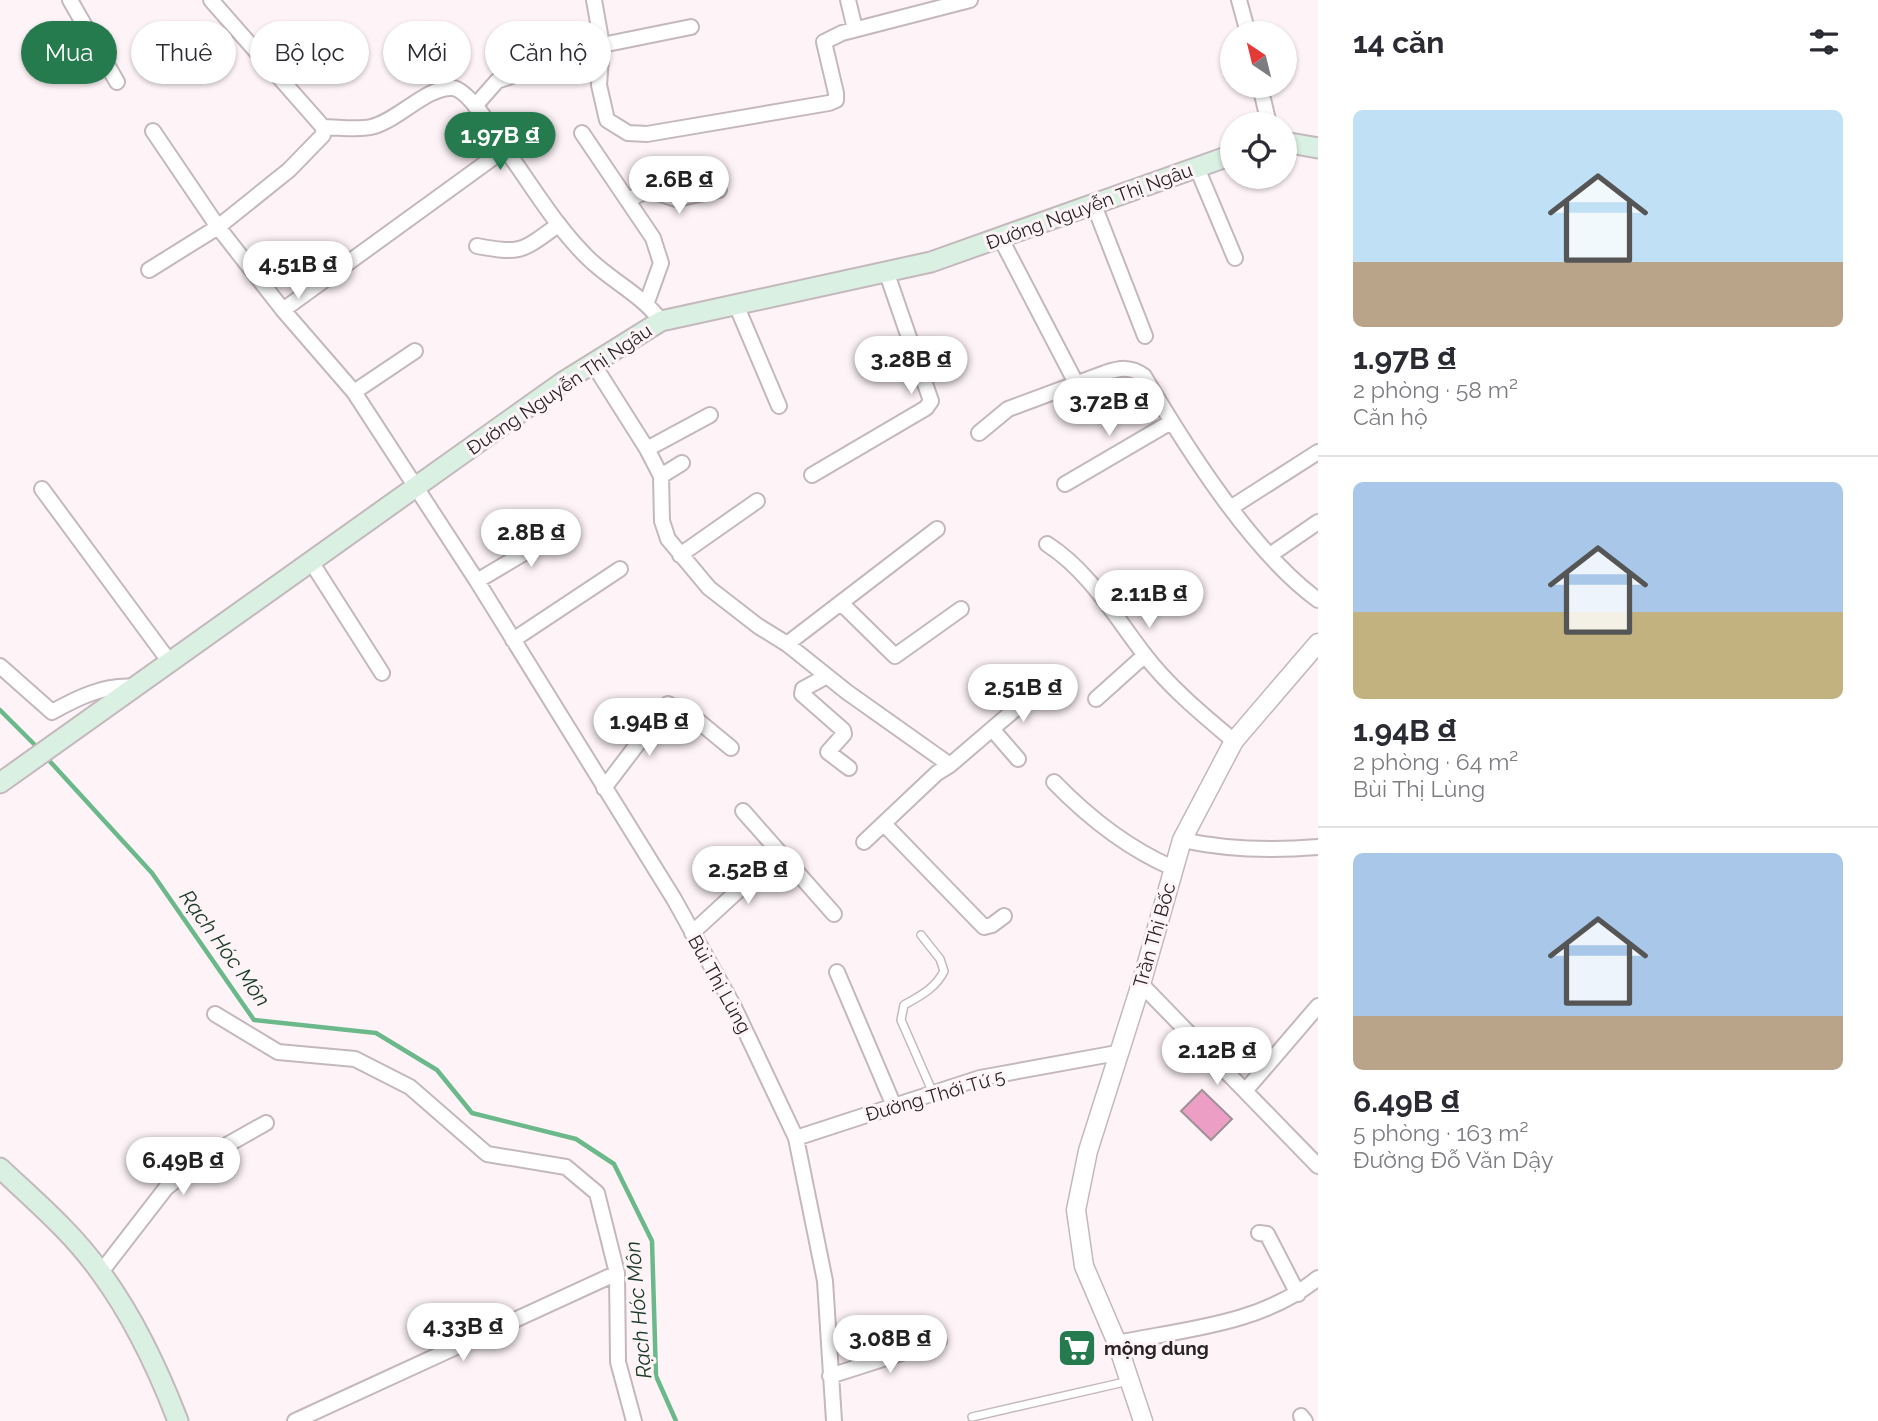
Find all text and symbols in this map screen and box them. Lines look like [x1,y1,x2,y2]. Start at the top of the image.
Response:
chip: Mua [21,21,117,84]
chip: Thuê [131,21,236,84]
chip: Bộ lọc [250,21,369,84]
chip: Mới [383,21,471,84]
chip: Căn hộ [485,21,611,84]
north arrow [1220,21,1297,98]
map controls [1220,21,1297,189]
icon: filters [1805,23,1843,61]
text: 14 căn [1353,25,1444,60]
button: locate [1220,112,1297,189]
pin: 1.97B ₫ [435,113,565,172]
text: 1.97B ₫ [461,121,539,148]
icon: home [1535,155,1661,281]
pin: 2.6B ₫ [622,156,736,216]
street label: Đường Nguyễn Thị Ngâu [983,158,1195,254]
text: 2.6B ₫ [645,165,713,192]
pin: 4.51B ₫ [233,242,363,301]
text: 4.51B ₫ [259,250,337,277]
street label: Đường Nguyễn Thị Ngâu [463,319,655,459]
pin: 3.28B ₫ [846,336,976,396]
text: 1.97B ₫ [1353,341,1456,376]
text: 3.28B ₫ [871,345,951,372]
text: 2 phòng · 58 m² [1353,376,1518,403]
pin: 3.72B ₫ [1044,378,1174,438]
text: 3.72B ₫ [1069,387,1149,414]
text: Căn hộ [1353,403,1428,430]
pin: 2.8B ₫ [474,510,588,569]
text: 2.8B ₫ [497,518,565,545]
icon: home [1535,527,1661,653]
pin: 2.11B ₫ [1084,570,1214,630]
text: 2.11B ₫ [1111,579,1187,606]
pin: 2.51B ₫ [958,664,1088,724]
text: 2.51B ₫ [984,673,1062,700]
pin: 1.94B ₫ [584,698,714,758]
text: 1.94B ₫ [609,707,689,734]
text: 1.94B ₫ [1353,713,1456,748]
text: 2 phòng · 64 m² [1353,748,1518,775]
text: Bùi Thị Lùng [1353,775,1485,802]
pin: 2.52B ₫ [683,846,813,906]
text: 2.52B ₫ [708,855,788,882]
street label: Trần Thị Bốc [1128,880,1180,990]
water label: Rạch Hóc Môn [174,885,276,1011]
icon: home [1535,898,1661,1024]
street label: Bùi Thị Lùng [684,931,756,1037]
pin: 2.12B ₫ [1152,1028,1282,1087]
text: 2.12B ₫ [1178,1036,1256,1063]
street label: Đường Thới Tứ 5 [863,1065,1007,1125]
text: 6.49B ₫ [1353,1084,1460,1119]
text: 5 phòng · 163 m² [1353,1119,1528,1146]
pin: 6.49B ₫ [118,1138,248,1197]
text: 6.49B ₫ [142,1146,224,1173]
text: Đường Đỗ Văn Dậy [1353,1146,1553,1173]
water label: Rạch Hóc Môn [620,1240,656,1380]
pin: 4.33B ₫ [398,1304,528,1363]
text: 4.33B ₫ [423,1312,503,1339]
pin: 3.08B ₫ [825,1316,955,1375]
text: 3.08B ₫ [849,1324,931,1351]
supermarket icon: mộng dung [1056,1327,1098,1369]
place label: mộng dung [1104,1337,1209,1359]

